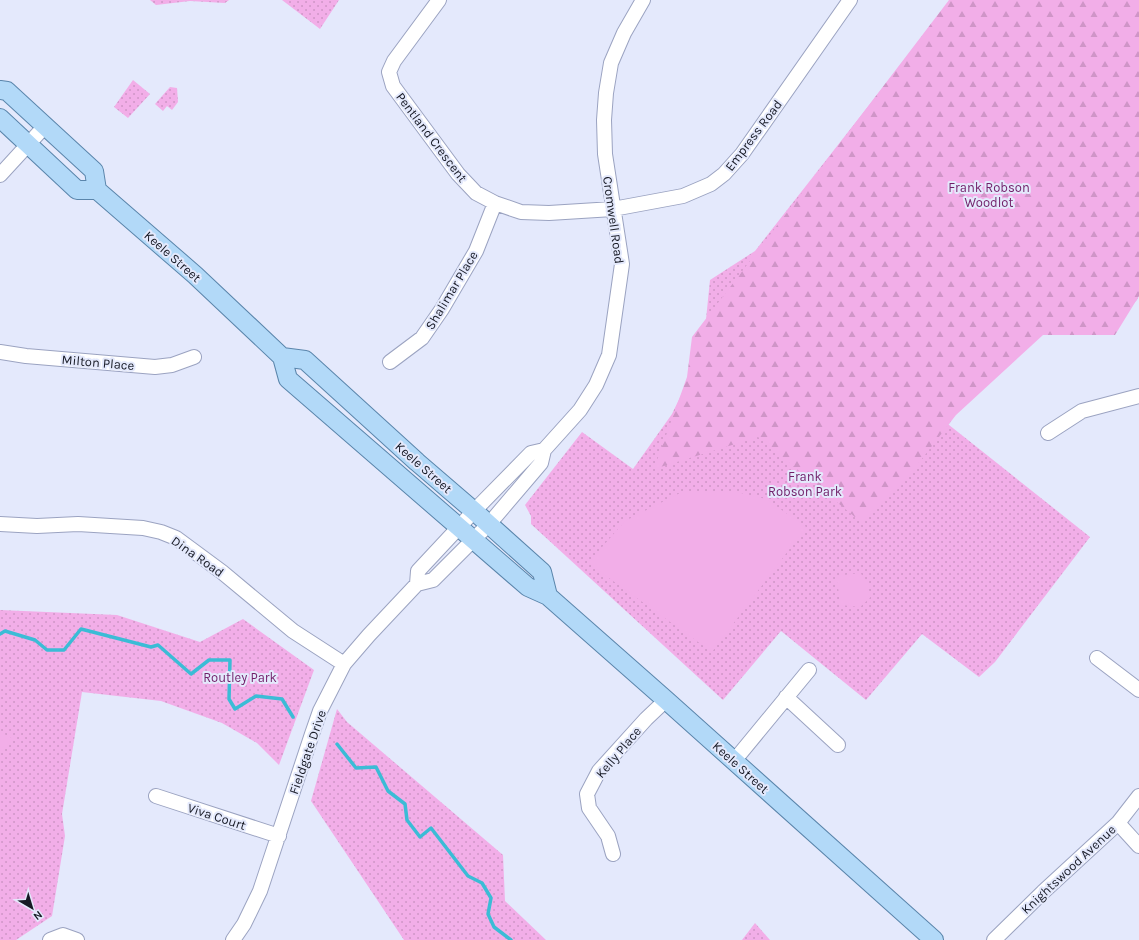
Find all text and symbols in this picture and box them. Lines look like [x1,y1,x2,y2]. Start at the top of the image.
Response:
street label: Pentland Crescent [393,90,470,185]
street label: Empress Road [722,97,785,174]
street label: Cromwell Road [600,175,627,265]
park label: Frank Robson Woodlot [948,180,1030,210]
street label: Keele Street [141,228,204,285]
street label: Shalimar Place [422,248,481,332]
street label: Milton Place [61,352,135,373]
street label: Keele Street [392,439,455,496]
park label: Frank Robson Park [768,469,842,499]
street label: Dina Road [169,533,227,580]
park label: Routley Park [203,670,277,685]
street label: Fieldgate Drive [286,708,329,796]
street label: Kelly Place [593,723,644,781]
street label: Keele Street [710,738,772,797]
street label: Viva Court [186,800,248,833]
street label: Knightswood Avenue [1018,821,1119,917]
north arrow [12,888,52,928]
text: N [31,908,45,923]

